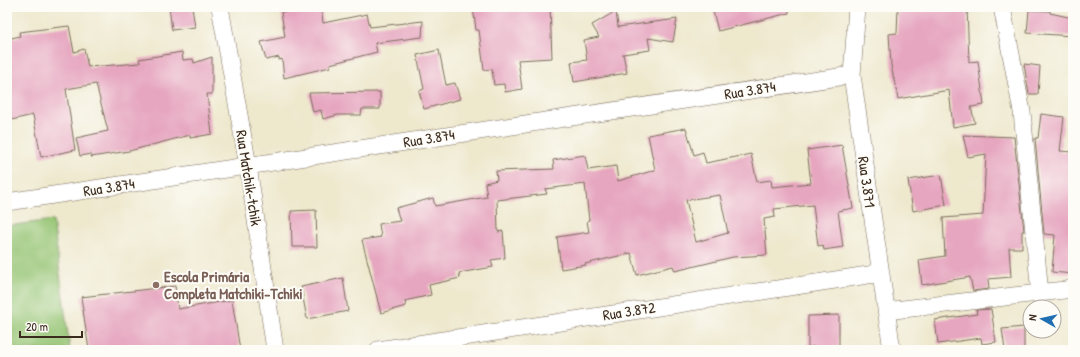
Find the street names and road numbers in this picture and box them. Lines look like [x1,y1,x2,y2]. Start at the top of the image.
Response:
street label: Rua 3.874 [723,76,777,104]
street label: Rua 3.874 [402,124,456,152]
street label: Rua Matchik-tchik [231,129,267,227]
street label: Rua 3.871 [853,155,881,209]
street label: Rua 3.874 [82,173,136,201]
street label: Rua 3.872 [601,296,657,326]

